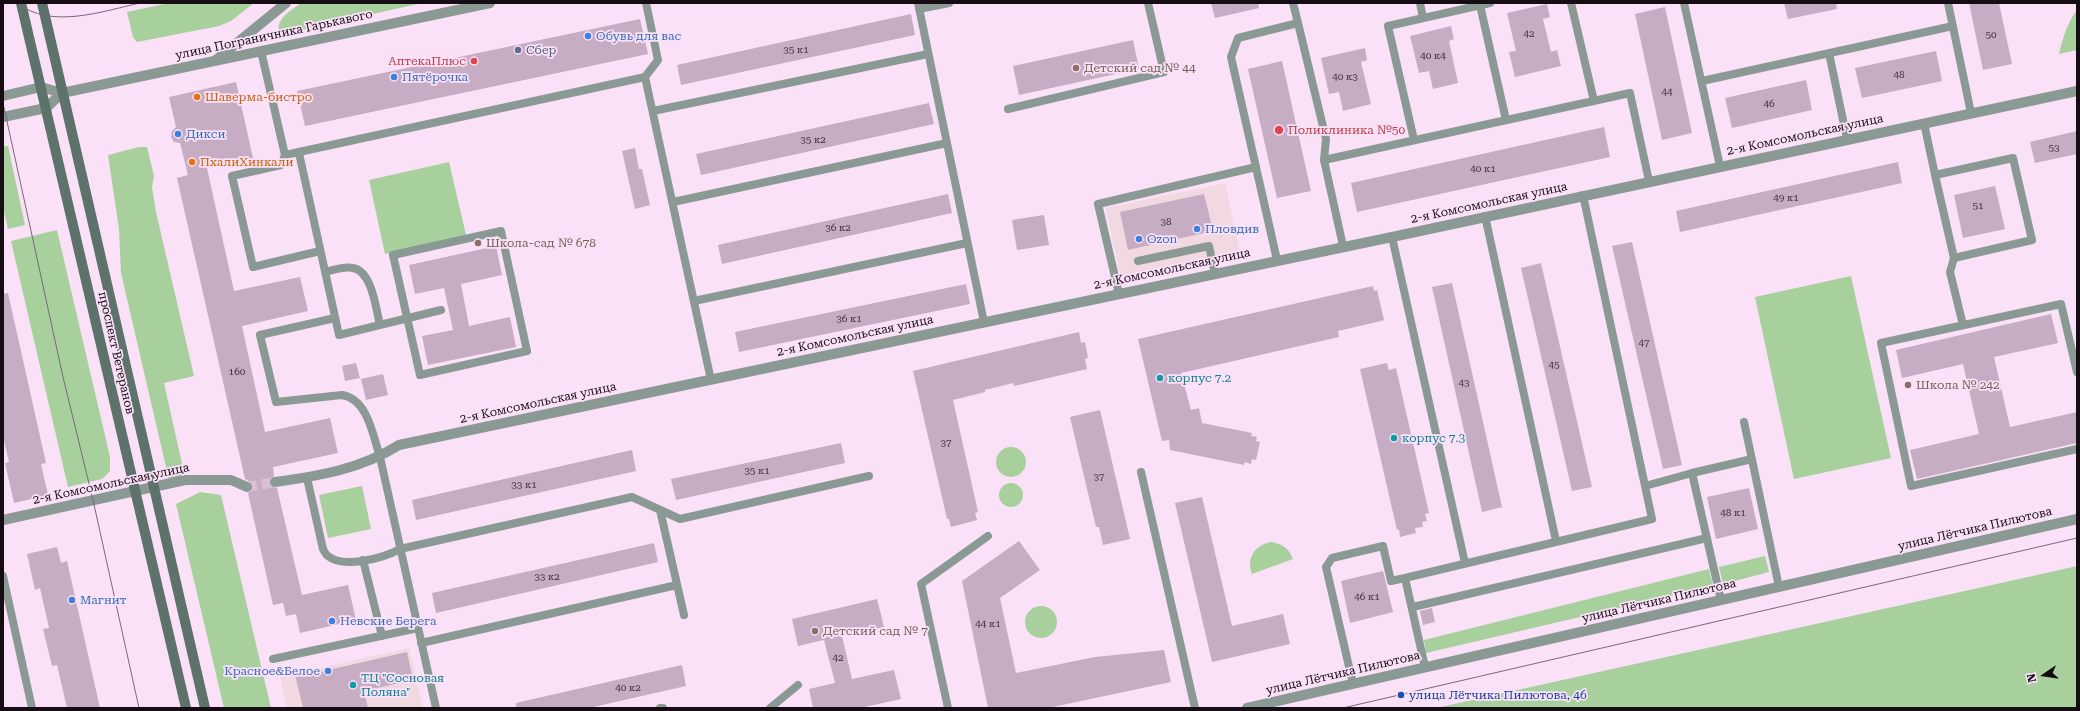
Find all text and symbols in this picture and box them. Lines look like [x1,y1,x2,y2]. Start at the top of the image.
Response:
street label: улица Пограничника Гарькавого [174,7,374,63]
house number: 42 [1523,28,1535,40]
place label: Обувь для вас [596,29,681,43]
house number: 50 [1985,29,1997,41]
marker: Обувь для вас [583,31,593,41]
place label: Сбер [526,43,556,57]
house number: 35 к1 [783,44,809,56]
marker: Сбер [513,45,523,55]
house number: 40 к4 [1420,50,1446,62]
place label: АптекаПлюс [388,54,466,68]
marker: АптекаПлюс [469,56,479,66]
place label: Детский сад № 44 [1084,61,1196,75]
marker: Детский сад № 44 [1071,63,1081,73]
house number: 48 [1893,69,1905,81]
place label: Пятёрочка [402,70,468,84]
house number: 40 к3 [1332,71,1358,83]
marker: Пятёрочка [389,72,399,82]
house number: 44 [1661,86,1673,98]
place label: Шаверма-бистро [205,90,312,104]
marker: Шаверма-бистро [192,92,202,102]
house number: 46 [1763,98,1775,110]
street label: 2-я Комсомольская улица [1725,111,1885,159]
place label: Поликлиника №50 [1288,123,1405,137]
marker: Поликлиника №50 [1273,124,1285,136]
place label: Дикси [186,127,226,141]
marker: Дикси [173,129,183,139]
house number: 35 к2 [800,134,826,146]
house number: 53 [2048,142,2060,154]
place label: ПхалиХинкали [200,155,294,169]
marker: ПхалиХинкали [187,157,197,167]
house number: 40 к1 [1470,163,1496,175]
street label: 2-я Комсомольская улица [1409,179,1569,227]
house number: 49 к1 [1773,192,1799,204]
house number: 51 [1972,200,1984,212]
house number: 38 [1160,216,1172,228]
house number: 36 к2 [825,222,851,234]
place label: Пловдив [1205,222,1259,236]
marker: Пловдив [1192,224,1202,234]
place label: Ozon [1147,232,1177,246]
marker: Ozon [1134,234,1144,244]
place label: Школа-сад № 678 [486,236,596,250]
marker: Школа-сад № 678 [473,238,483,248]
street label: 2-я Комсомольская улица [1092,245,1252,293]
street label: проспект Ветеранов [95,290,137,416]
street label: 2-я Комсомольская улица [775,312,935,360]
house number: 36 к1 [836,313,862,325]
house number: 47 [1638,337,1650,349]
house number: 45 [1548,359,1560,371]
house number: 160 [229,366,245,378]
place label: корпус 7.2 [1168,371,1231,385]
marker: корпус 7.2 [1155,373,1165,383]
house number: 43 [1458,377,1470,389]
place label: Школа № 242 [1916,378,2000,392]
street label: 2-я Комсомольская улица [458,379,618,427]
marker: Школа № 242 [1903,380,1913,390]
place label: корпус 7.3 [1402,431,1465,445]
marker: корпус 7.3 [1389,433,1399,443]
house number: 37 [940,437,952,449]
street label: 2-я Комсомольская улица [31,460,191,508]
house number: 35 к1 [744,465,770,477]
house number: 37 [1093,471,1105,483]
house number: 33 к1 [511,479,537,491]
street label: улица Лётчика Пилютова [1897,504,2053,554]
house number: 48 к1 [1720,507,1746,519]
house number: 33 к2 [534,571,560,583]
street label: улица Лётчика Пилютова [1581,576,1737,626]
house number: 46 к1 [1354,591,1380,603]
place label: Магнит [80,593,127,607]
marker: Магнит [67,595,77,605]
place label: Невские Берега [340,614,436,628]
marker: Невские Берега [327,616,337,626]
house number: 44 к1 [975,618,1001,630]
place label: Детский сад № 7 [823,624,928,638]
marker: Детский сад № 7 [810,626,820,636]
street label: улица Лётчика Пилютова [1265,648,1421,698]
house number: 42 [832,652,844,664]
north arrow [2024,655,2064,695]
place label: Красное&Белое [224,664,320,678]
marker: Красное&Белое [323,666,333,676]
place label: ТЦ "Сосновая Поляна" [361,671,444,699]
text: N [2025,672,2039,683]
marker: ТЦ "Сосновая Поляна" [348,680,358,690]
house number: 40 к2 [615,682,641,694]
place label: улица Лётчика Пилютова, 46 [1409,688,1587,702]
marker: улица Лётчика Пилютова, 46 [1396,690,1406,700]

